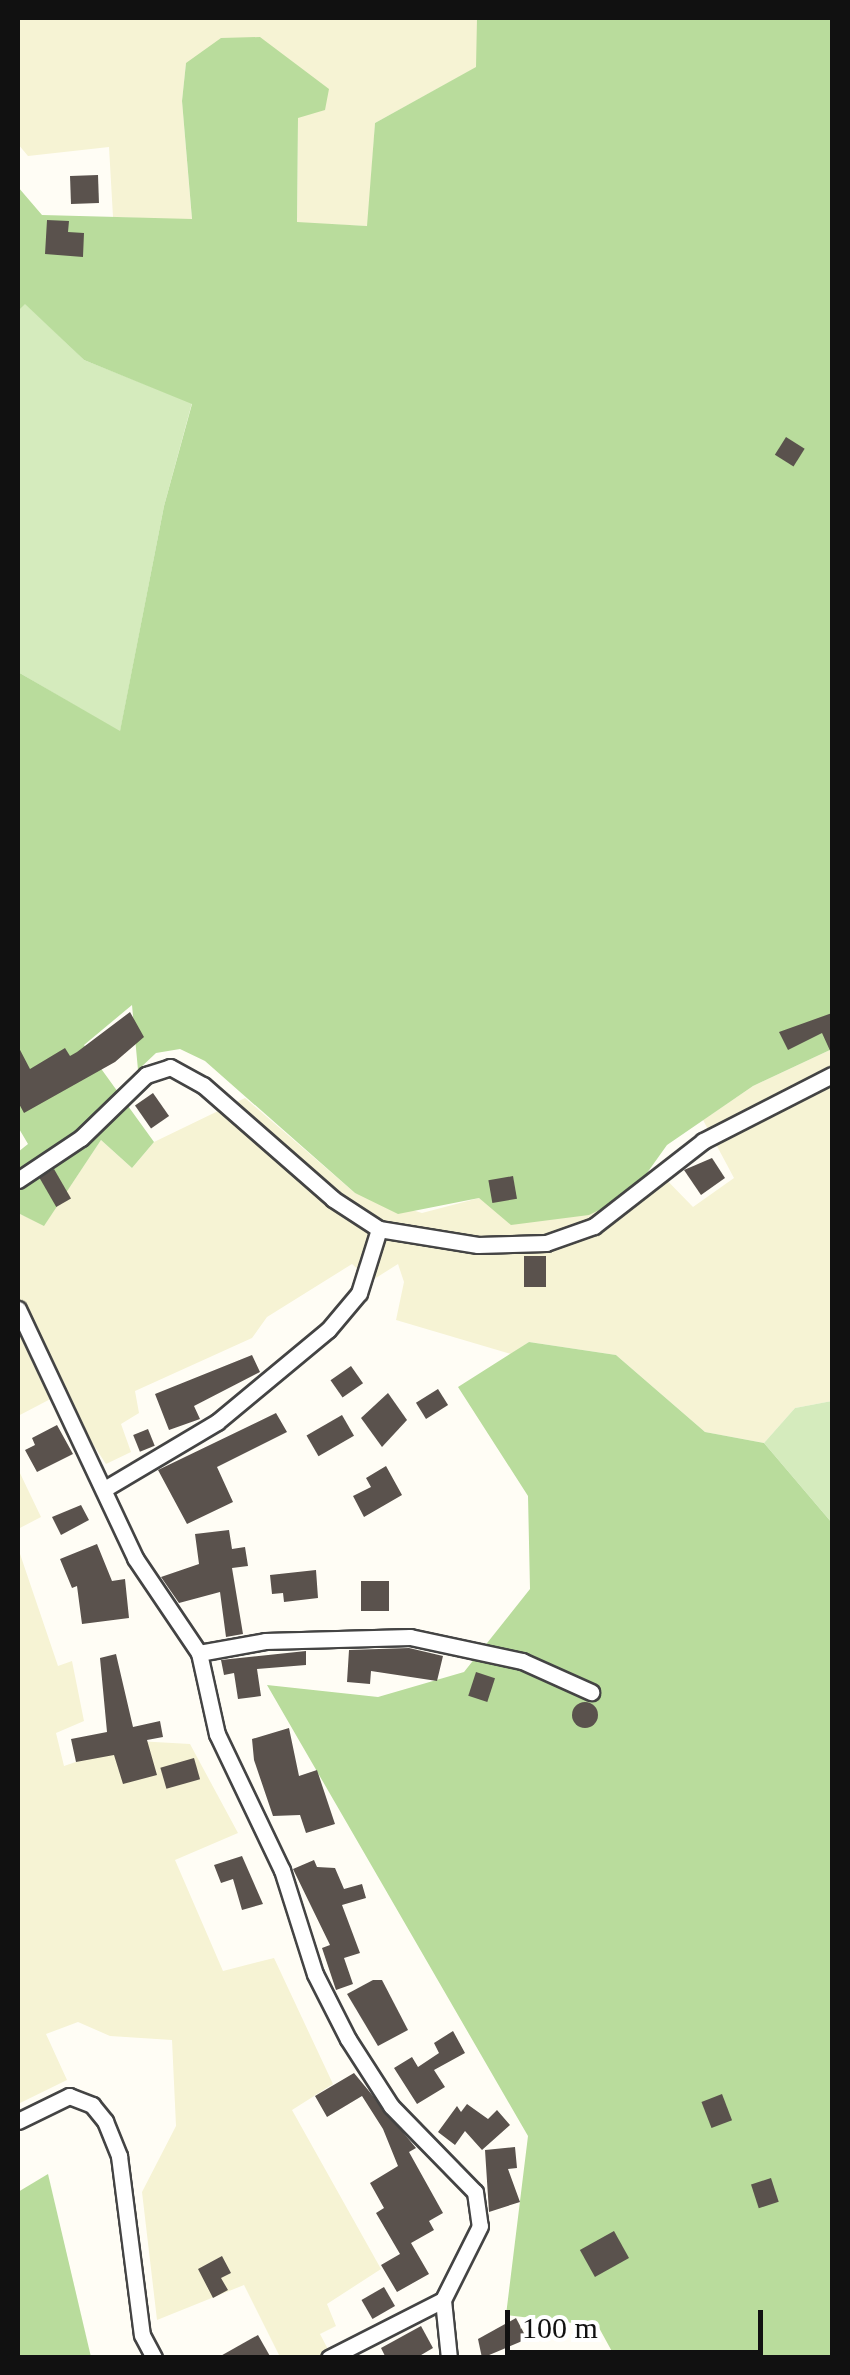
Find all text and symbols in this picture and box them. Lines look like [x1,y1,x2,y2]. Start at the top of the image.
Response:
scale bar [510,2290,768,2352]
text: 100 m [522,2311,598,2344]

